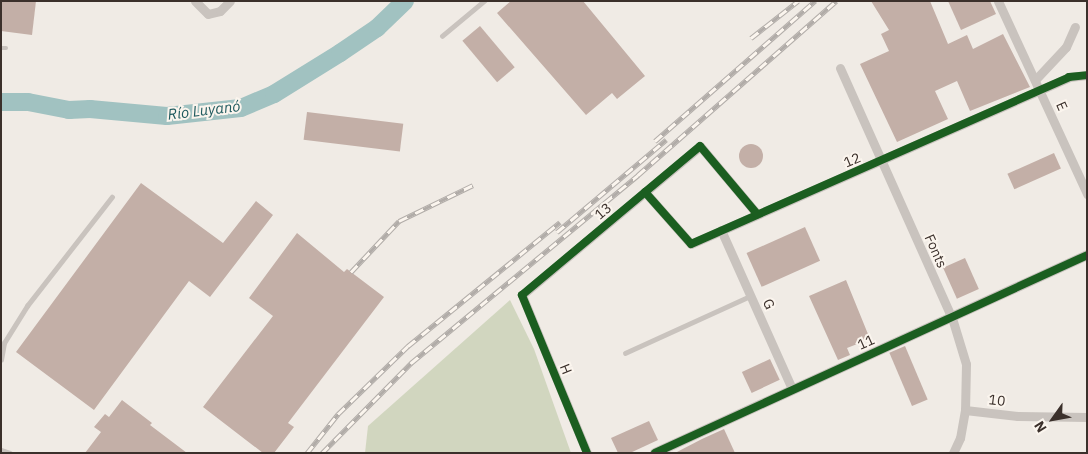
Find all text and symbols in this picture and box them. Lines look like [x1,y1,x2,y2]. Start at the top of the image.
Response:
water label: Río Luyanó [167,97,241,123]
street label: E [1053,99,1071,113]
street label: 12 [841,149,863,171]
street label: 13 [591,199,615,223]
street label: Fonts [921,232,951,270]
street label: G [759,296,779,312]
street label: 11 [855,331,877,353]
street label: H [556,361,576,377]
street label: 10 [988,391,1006,409]
north arrow [1028,394,1078,444]
text: N [1030,418,1051,436]

